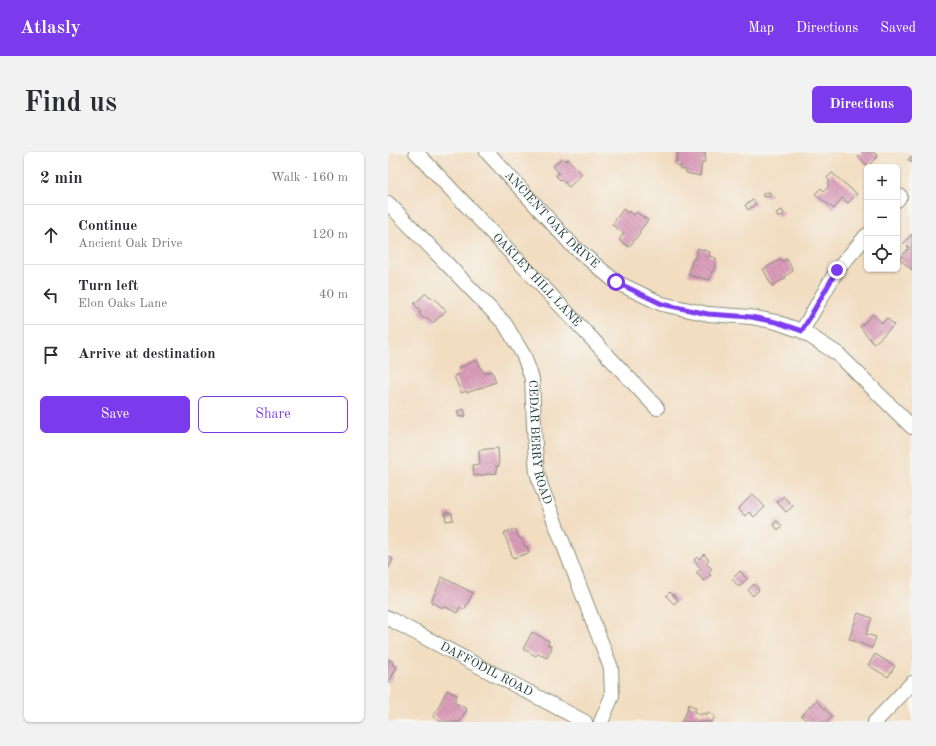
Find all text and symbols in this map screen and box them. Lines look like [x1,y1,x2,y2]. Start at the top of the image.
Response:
text: Atlasly [20,19,81,38]
text: Map [748,21,774,35]
text: Directions [796,21,858,35]
text: Saved [880,21,916,35]
button: Directions [812,86,912,123]
text: Find us [24,90,117,118]
map controls [864,164,900,272]
button: + [864,164,900,200]
street label: ANCIENT OAK DRIVE [502,169,601,271]
text: 2 min [40,170,83,187]
text: Walk · 160 m [271,171,348,184]
button: − [864,200,900,236]
text: Continue [78,219,137,234]
icon: ahead [40,224,62,246]
text: 120 m [311,228,348,241]
street label: OAKLEY HILL LANE [490,231,583,329]
button: locate [864,236,900,272]
text: Ancient Oak Drive [78,237,182,250]
route end [828,261,846,279]
route start [607,273,625,291]
text: Turn left [78,279,138,294]
icon: left [40,284,62,306]
text: 40 m [319,288,348,301]
text: Elon Oaks Lane [78,297,167,310]
icon: arrive [40,344,62,366]
text: Arrive at destination [78,347,216,362]
street label: CEDAR BERRY ROAD [526,380,554,506]
button: Save [40,396,190,433]
button: Share [198,396,348,433]
street label: DAFFODIL ROAD [438,641,534,699]

